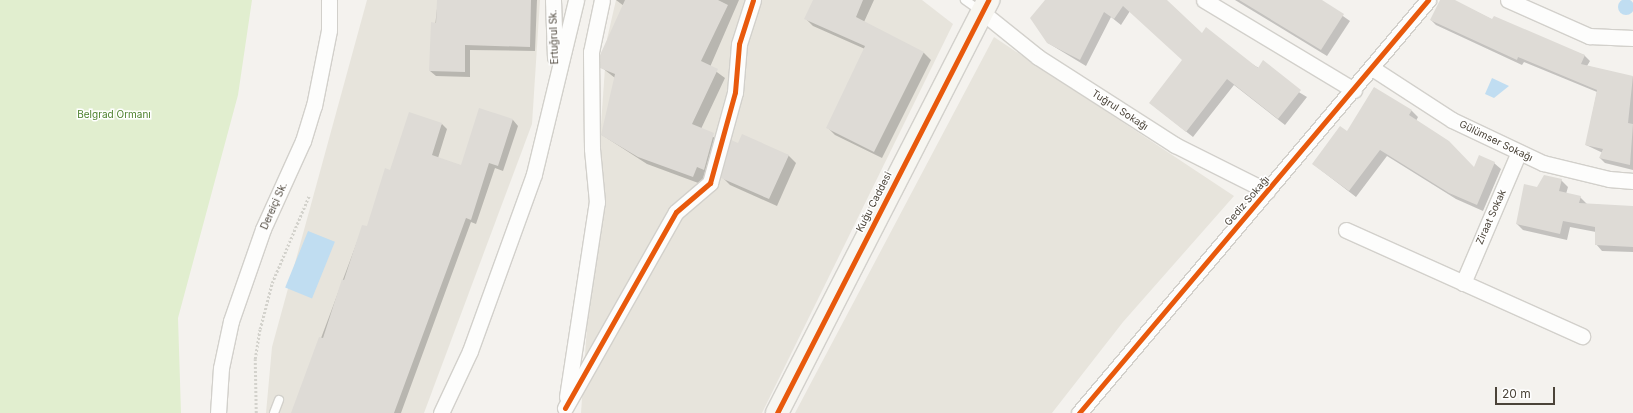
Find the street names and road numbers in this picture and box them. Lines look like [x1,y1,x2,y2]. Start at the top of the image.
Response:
street label: Ertuğrul Sk. [547,9,561,65]
street label: Tuğrul Sokağı [1090,87,1150,133]
street label: Gülümser Sokağı [1457,118,1535,164]
street label: Kuğu Caddesi [854,170,894,234]
street label: Gediz Sokağı [1222,174,1272,228]
street label: Dereiçi Sk. [258,180,290,232]
street label: Ziraat Sokak [1474,188,1508,246]

